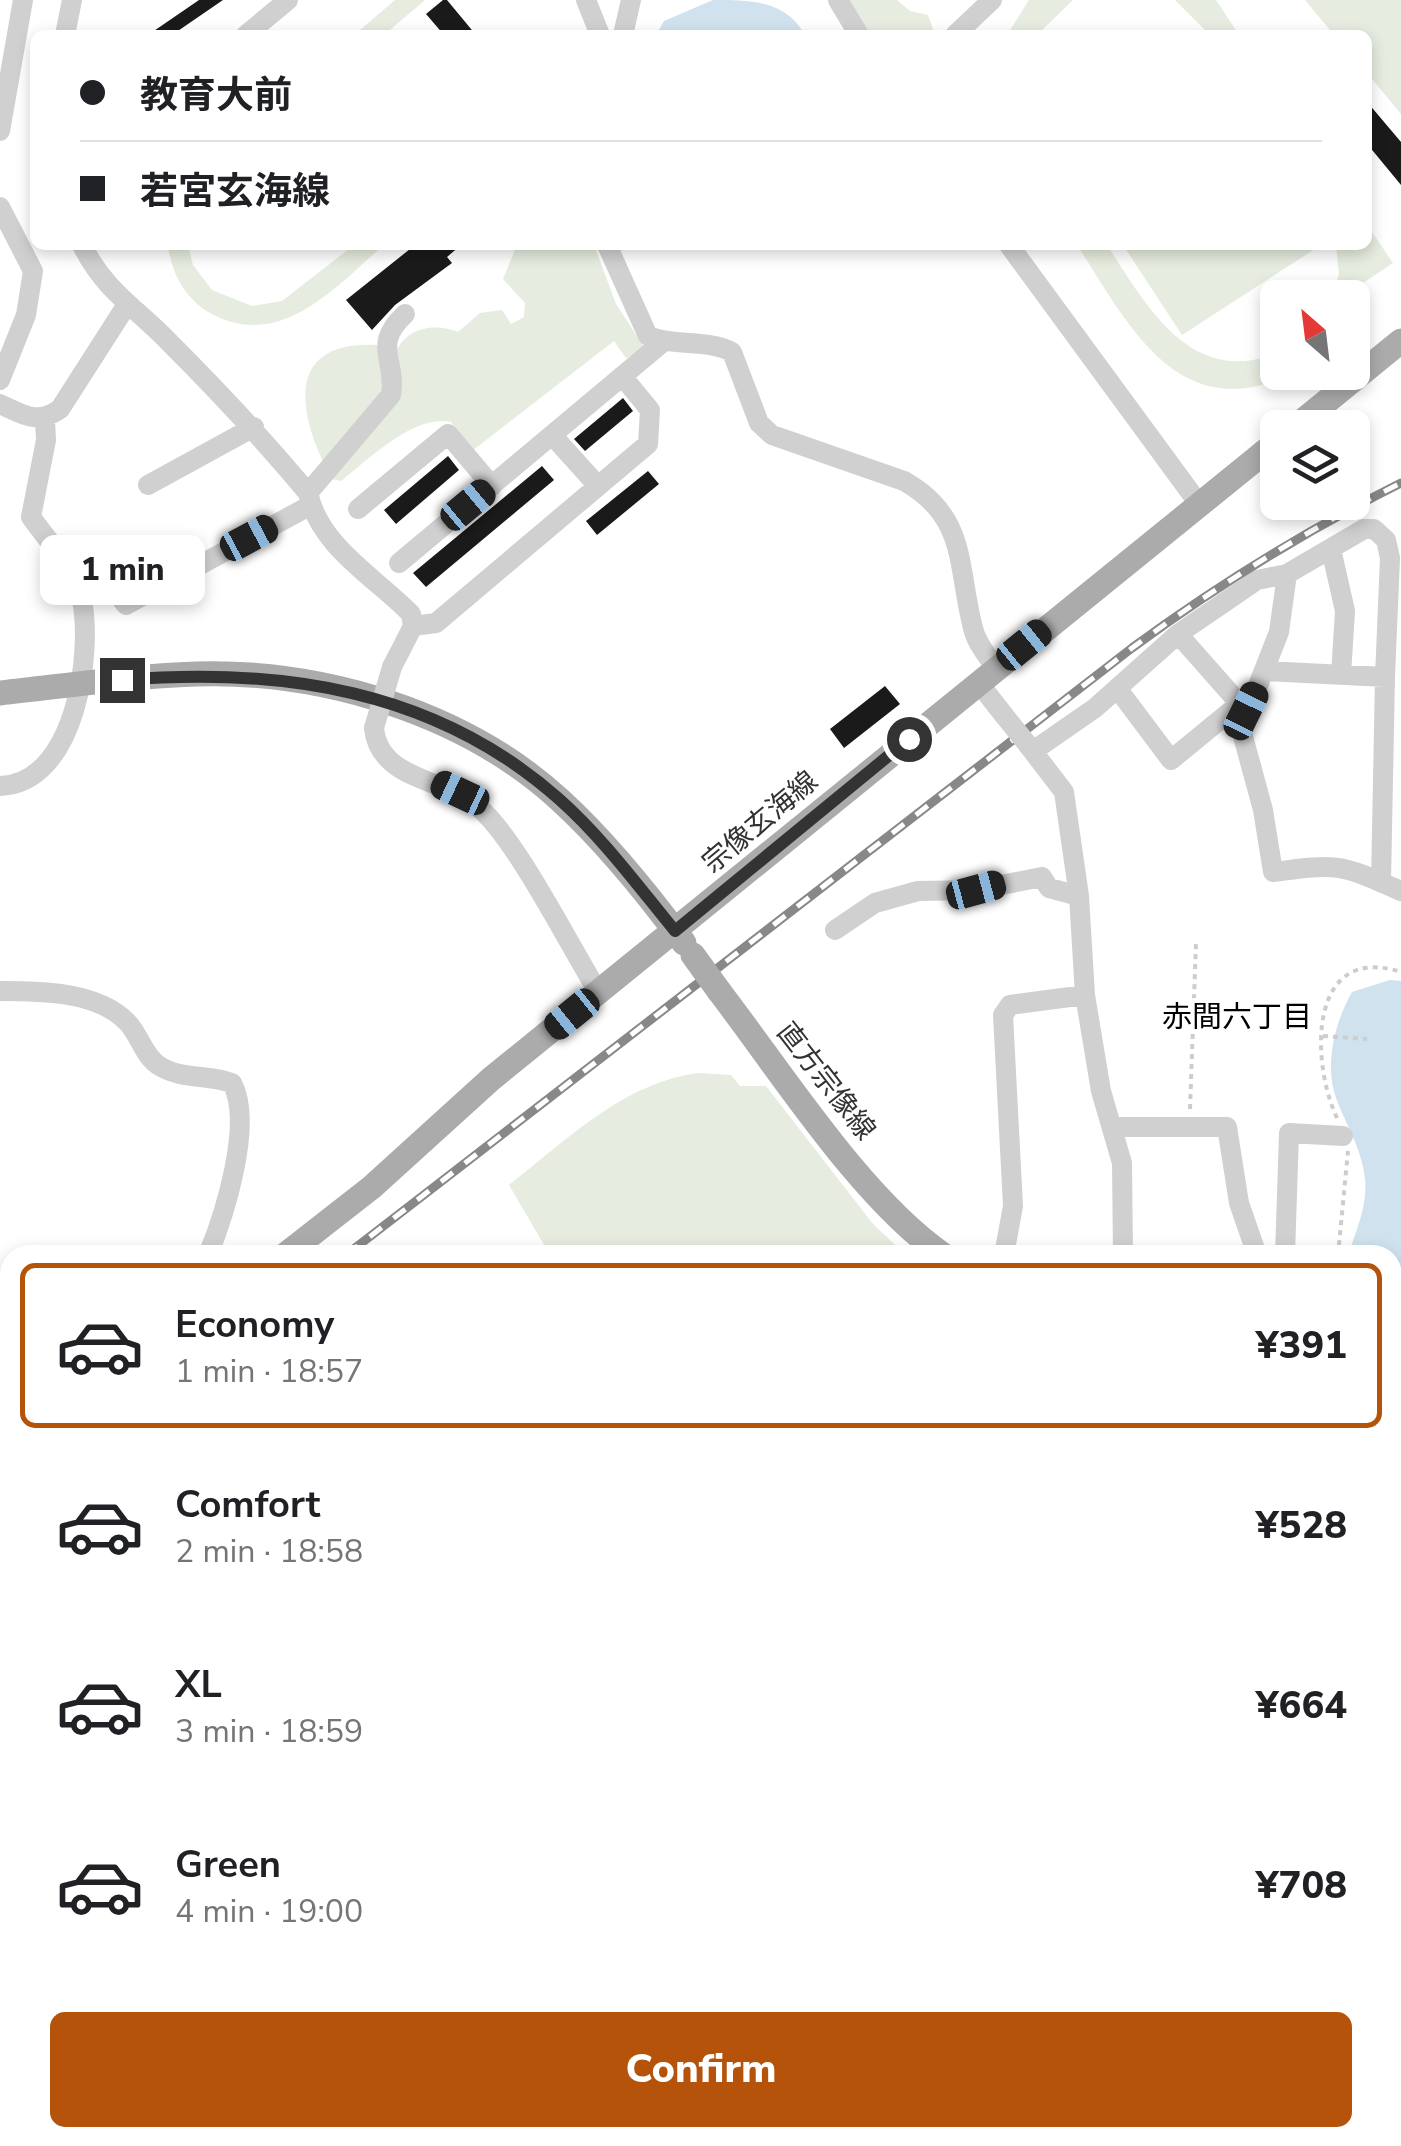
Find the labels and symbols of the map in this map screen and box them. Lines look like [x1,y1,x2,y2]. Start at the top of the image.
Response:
north arrow [1260,280,1370,390]
car [435,474,501,536]
car [215,511,283,565]
callout: 1 min [39,535,204,605]
car [991,614,1057,676]
route end [100,658,145,703]
car [1219,677,1273,745]
route start [887,717,932,762]
street label: 宗像玄海線 [694,762,826,882]
car [426,767,494,819]
car [943,868,1009,912]
car [539,983,605,1045]
district label: 赤間六丁目 [1162,997,1312,1038]
street label: 直方宗像線 [768,1014,884,1148]

